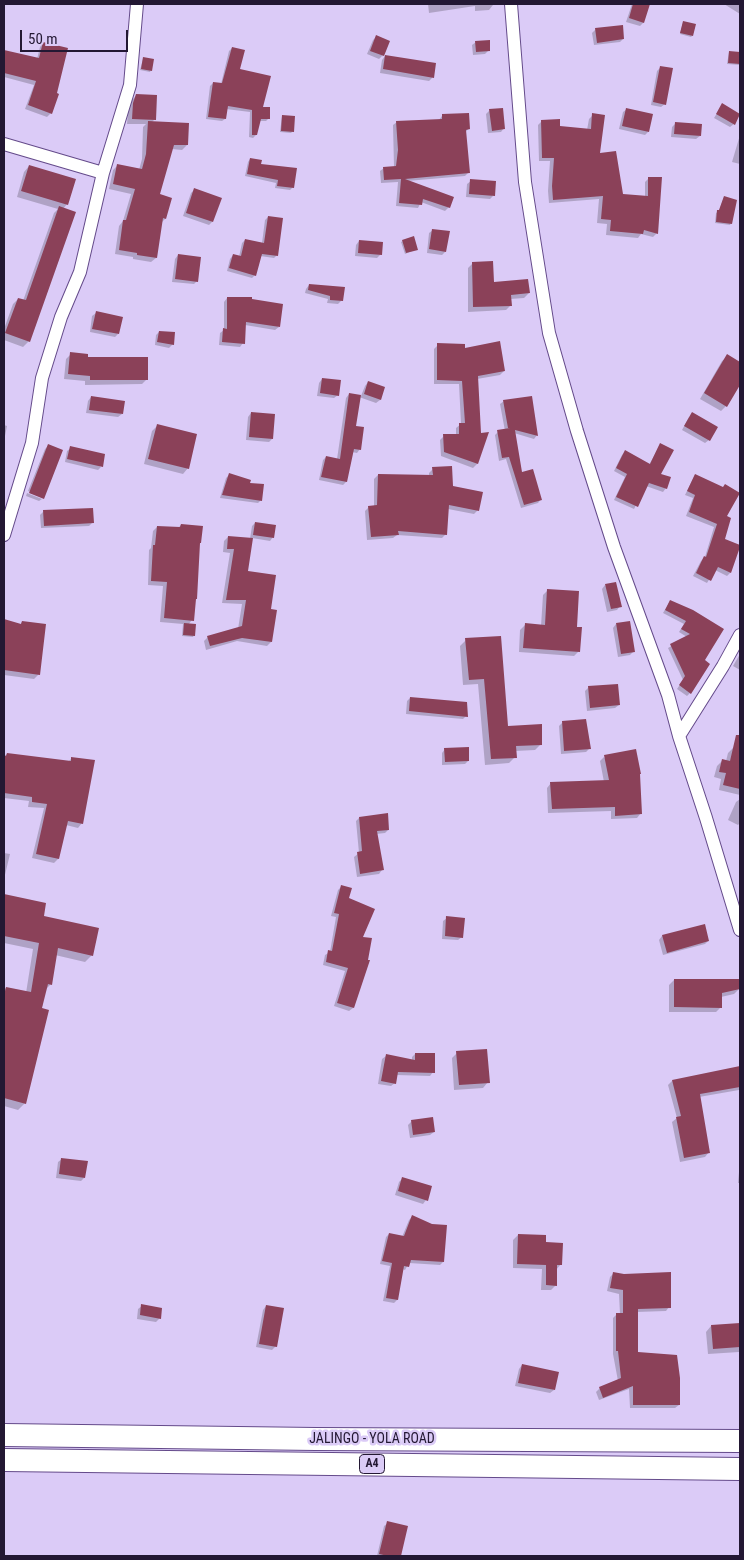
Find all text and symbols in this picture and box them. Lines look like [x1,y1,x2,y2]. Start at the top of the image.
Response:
scale bar [22,20,130,52]
text: 50 m [28,30,58,48]
street label: JALINGO - YOLA ROAD [309,1431,435,1447]
road number: A4 [360,1455,384,1474]

